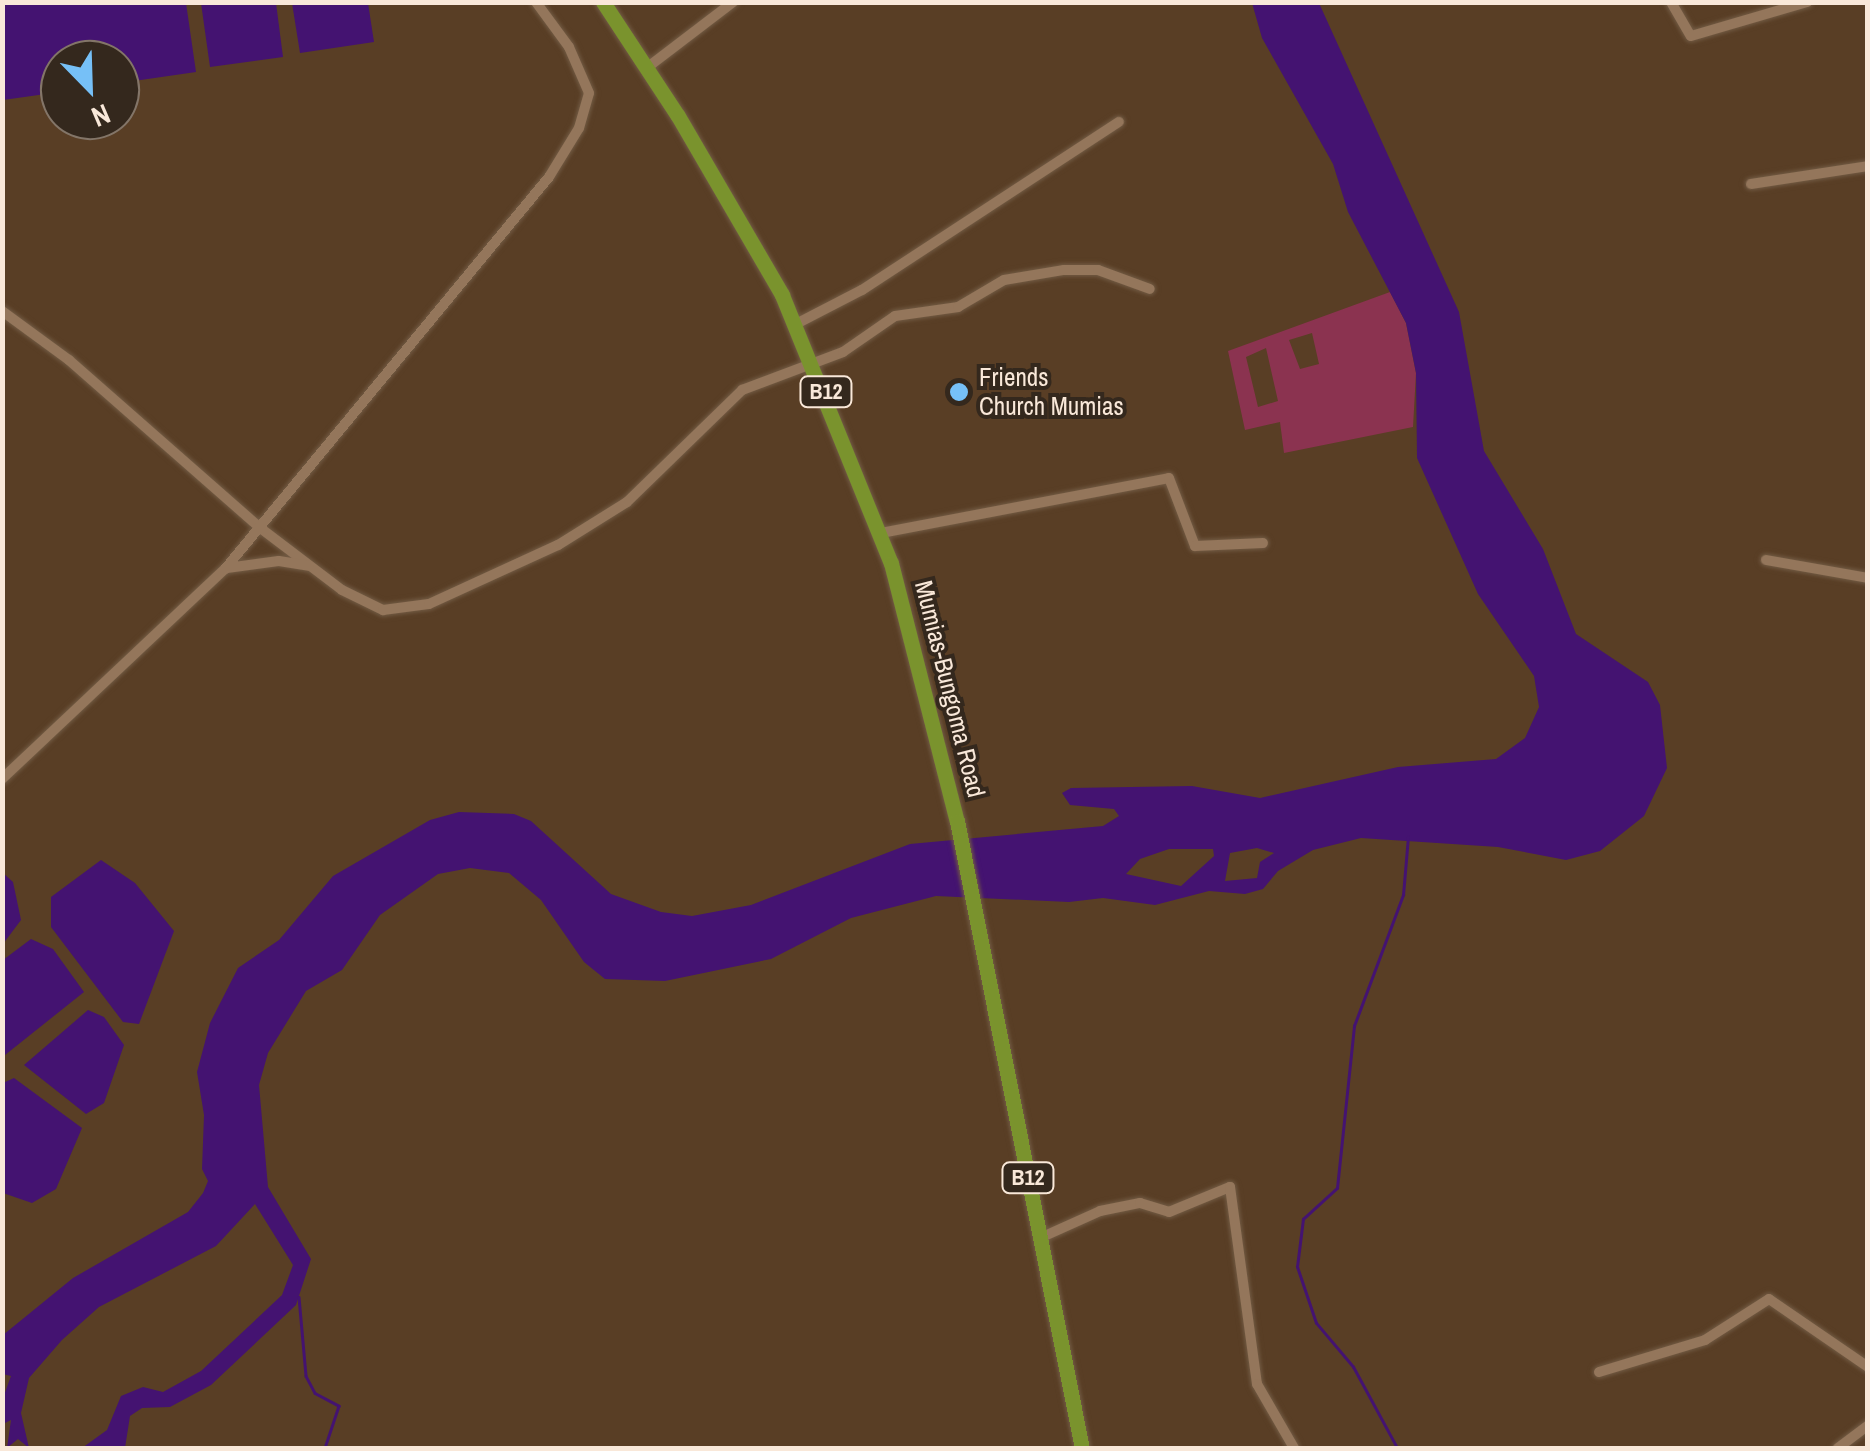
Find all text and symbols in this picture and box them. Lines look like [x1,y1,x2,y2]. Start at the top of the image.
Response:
north arrow [40,40,140,140]
text: N [86,95,116,136]
place label: Friends Church Mumias [979,363,1124,422]
road number: B12 [798,375,854,409]
marker: Friends Church Mumias [948,381,970,403]
street label: Mumias-Bungoma Road [909,578,991,800]
road number: B12 [1000,1161,1056,1195]

